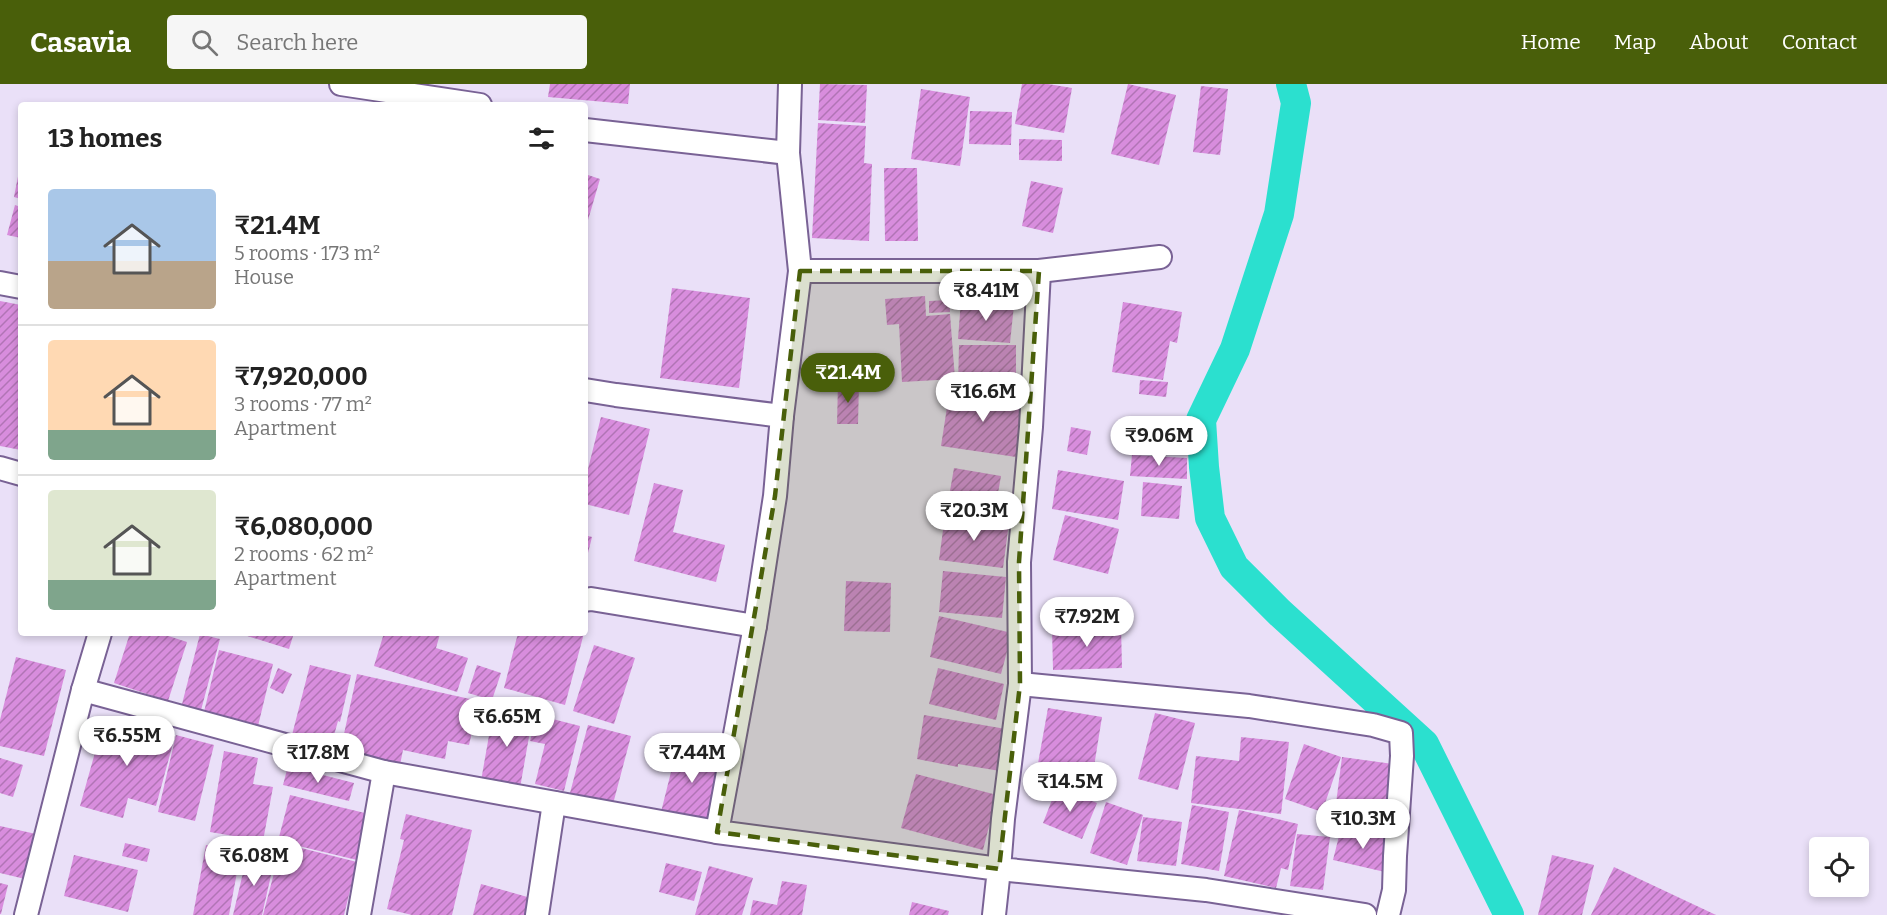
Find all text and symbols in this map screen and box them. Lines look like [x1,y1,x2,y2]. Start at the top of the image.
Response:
search box [167,15,587,69]
text: Casavia [30,26,131,59]
icon: search [188,26,221,59]
text: Search here [236,29,358,56]
text: Home [1521,29,1581,55]
text: Map [1614,29,1656,55]
text: About [1689,29,1749,55]
text: Contact [1782,29,1857,55]
icon: filters [525,122,558,155]
text: 13 homes [48,123,162,154]
text: ₹21.4M [234,210,320,241]
icon: home [96,213,168,285]
text: 5 rooms · 173 m² [234,241,380,265]
text: House [234,265,294,289]
pin: ₹8.41M [937,271,1035,322]
text: ₹8.41M [953,278,1019,302]
pin: ₹21.4M [799,353,897,404]
text: ₹21.4M [815,360,881,384]
text: ₹7,920,000 [234,361,368,392]
icon: home [96,364,168,436]
pin: ₹16.6M [934,372,1032,423]
text: ₹16.6M [950,379,1016,403]
text: 3 rooms · 77 m² [234,392,372,416]
text: Apartment [234,416,337,440]
pin: ₹9.06M [1110,416,1208,467]
text: ₹9.06M [1124,423,1194,447]
pin: ₹20.3M [925,491,1023,542]
text: ₹20.3M [940,498,1008,522]
text: ₹6,080,000 [234,511,373,542]
icon: home [96,514,168,586]
text: 2 rooms · 62 m² [234,542,374,566]
text: Apartment [234,566,337,590]
pin: ₹7.92M [1038,597,1136,648]
text: ₹7.92M [1054,604,1120,628]
pin: ₹6.65M [458,697,556,748]
text: ₹6.65M [473,704,541,728]
pin: ₹6.55M [78,716,176,767]
text: ₹6.55M [93,723,161,747]
pin: ₹17.8M [269,733,367,784]
pin: ₹7.44M [643,733,741,784]
text: ₹17.8M [286,740,350,764]
text: ₹7.44M [658,740,726,764]
pin: ₹14.5M [1021,762,1119,813]
text: ₹14.5M [1037,769,1103,793]
pin: ₹10.3M [1314,799,1412,850]
text: ₹10.3M [1330,806,1396,830]
pin: ₹6.08M [205,836,303,887]
map controls [1809,837,1869,897]
button: locate [1809,837,1869,897]
text: ₹6.08M [219,843,289,867]

